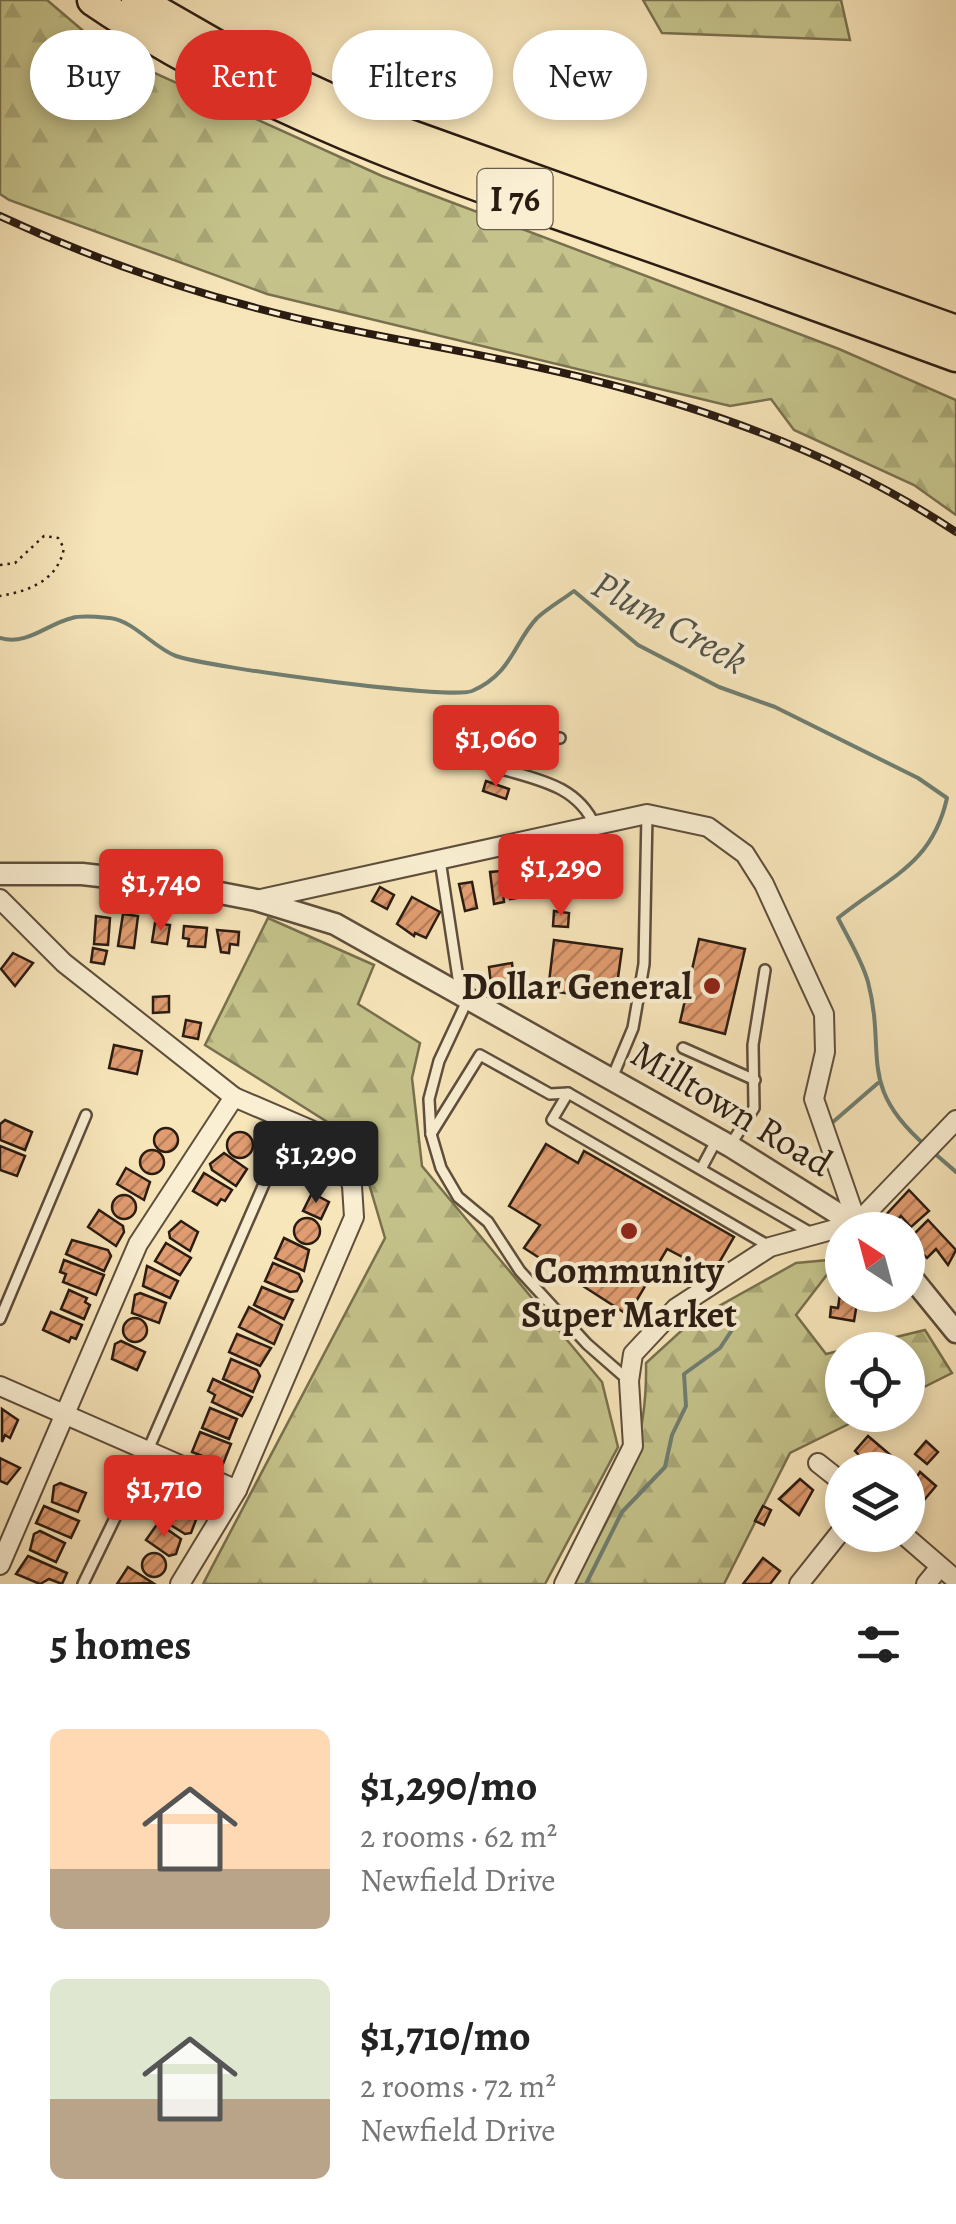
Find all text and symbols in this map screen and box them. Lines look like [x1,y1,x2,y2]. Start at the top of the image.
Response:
chip: Buy [30,30,155,120]
chip: Rent [175,30,312,120]
chip: Filters [332,30,493,120]
chip: New [513,30,647,120]
road number: I 76 [478,169,552,229]
water label: Plum Creek [582,557,758,687]
pin: $1,060 [415,705,577,790]
text: $1,060 [455,715,537,759]
pin: $1,290 [480,834,642,919]
text: $1,290 [520,844,602,888]
pin: $1,740 [80,849,242,934]
text: $1,740 [121,859,201,903]
place label: Dollar General [461,960,692,1012]
marker: Dollar General [701,975,723,997]
street label: Milltown Road [622,1027,843,1189]
pin: $1,290 [235,1121,397,1206]
text: $1,290 [275,1131,357,1175]
north arrow [825,1212,925,1312]
map controls [825,1212,925,1552]
marker: Community Super Market [618,1220,640,1242]
place label: Community Super Market [521,1244,737,1340]
button: locate [825,1332,925,1432]
button: layers [825,1452,925,1552]
pin: $1,710 [83,1455,245,1540]
text: $1,710 [126,1465,202,1509]
text: 5 homes [50,1616,191,1673]
icon: filters [851,1617,906,1672]
text: $1,290/mo [360,1757,537,1814]
icon: home [130,1769,250,1889]
text: 2 rooms · 62 m² [360,1814,557,1858]
text: Newfield Drive [360,1858,556,1902]
text: $1,710/mo [360,2007,531,2064]
icon: home [130,2019,250,2139]
text: 2 rooms · 72 m² [360,2064,556,2108]
text: Newfield Drive [360,2108,556,2152]

